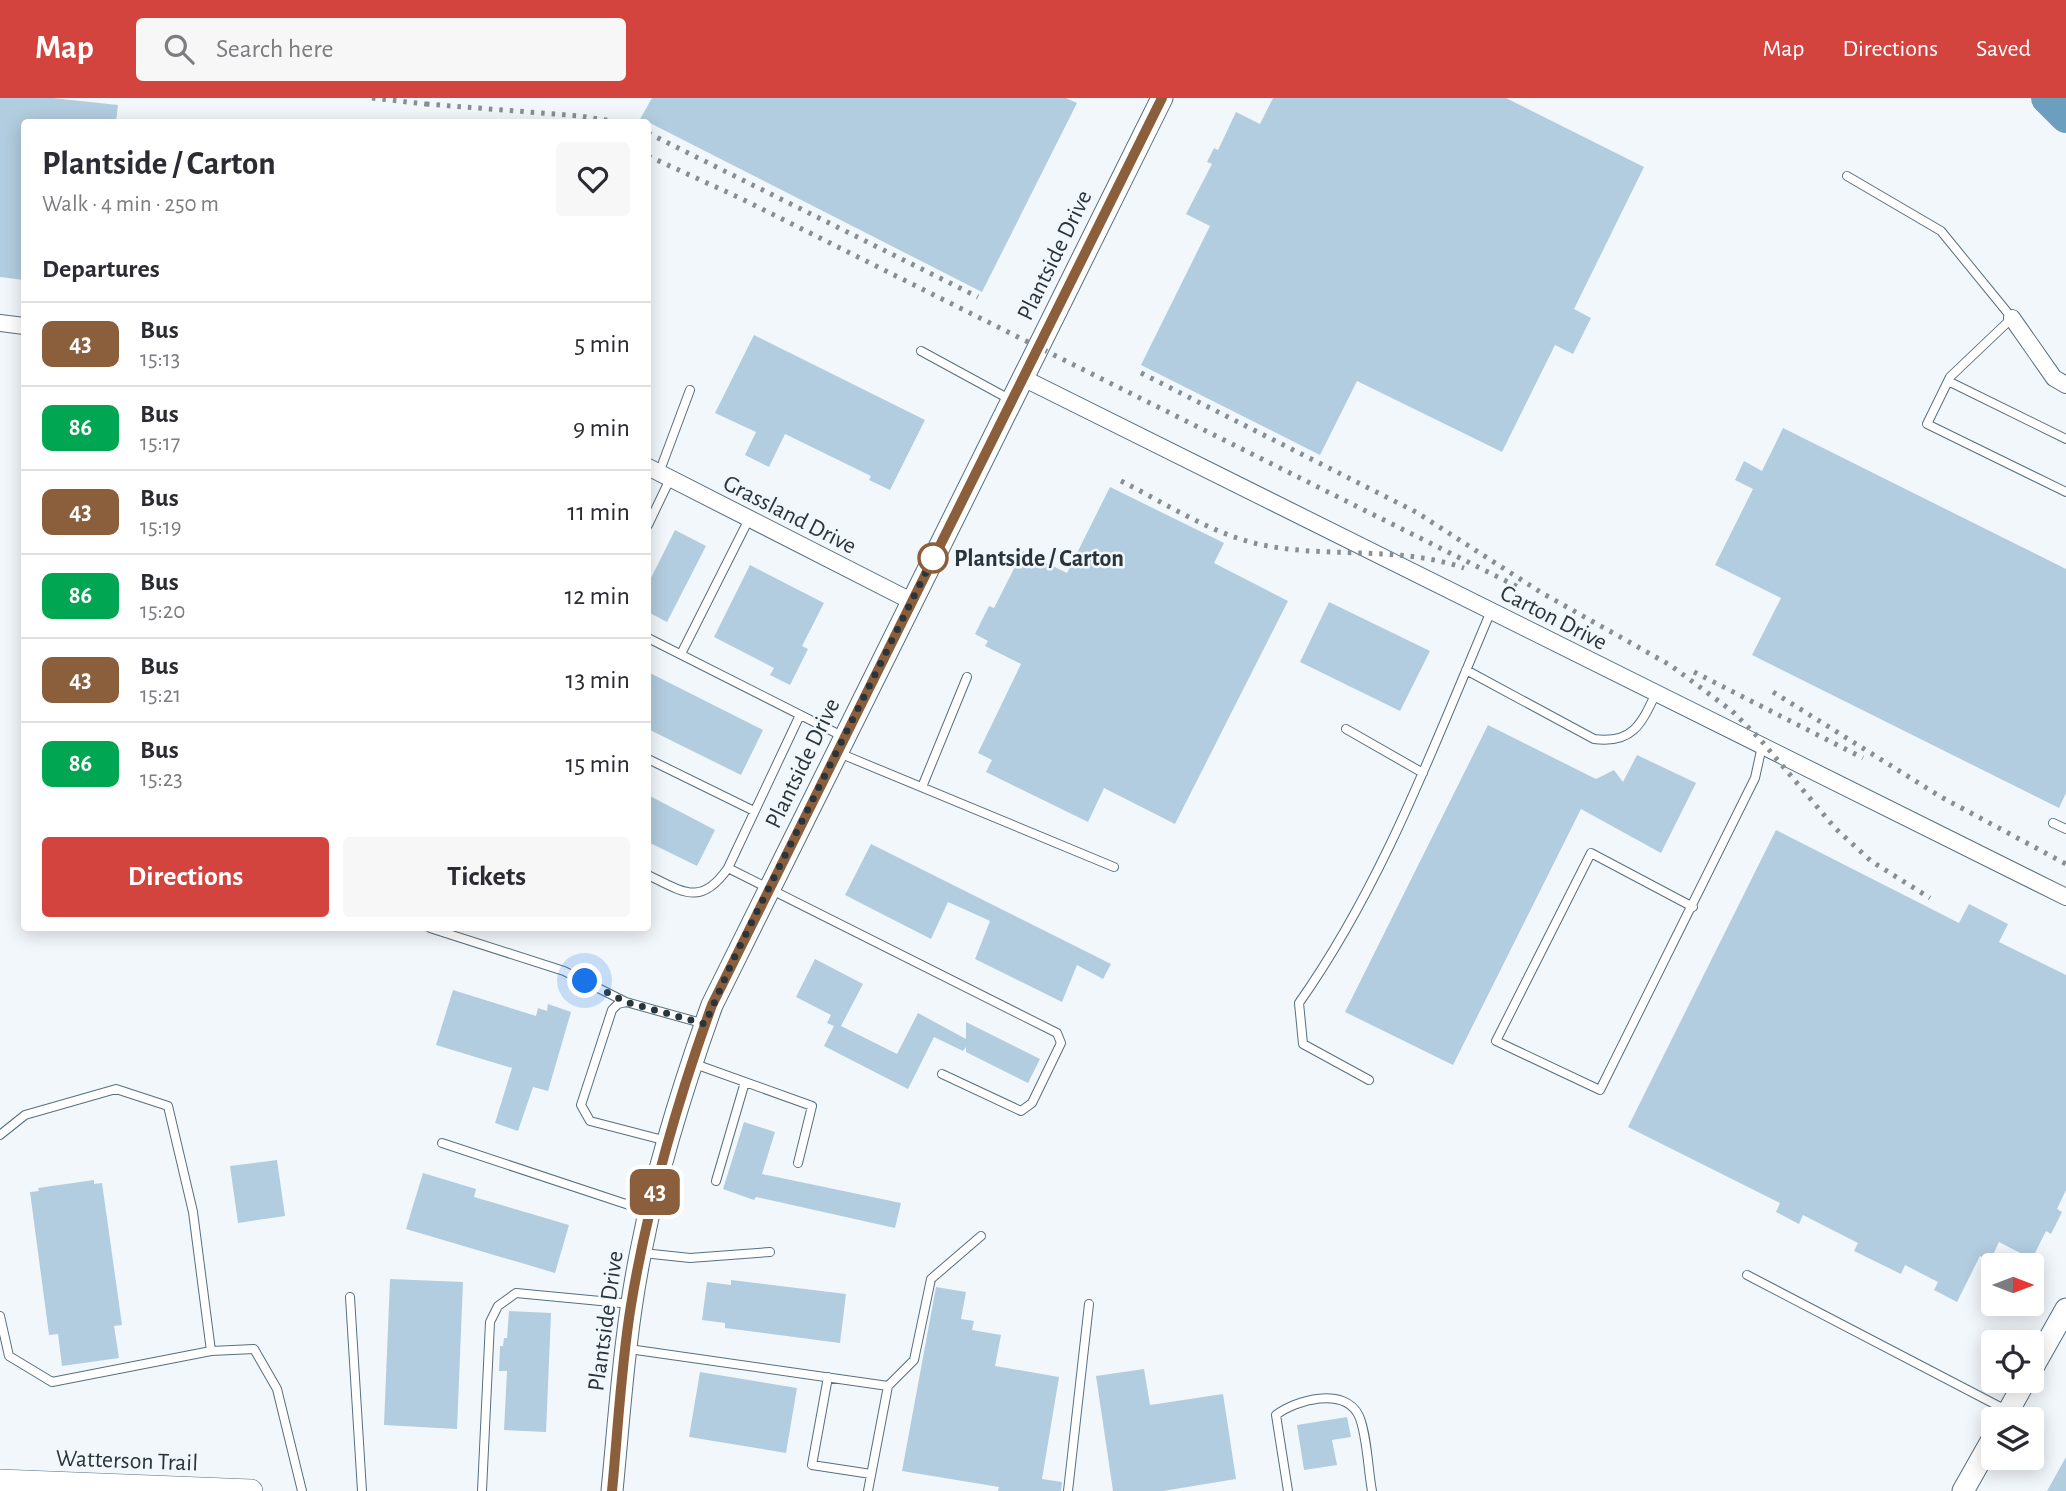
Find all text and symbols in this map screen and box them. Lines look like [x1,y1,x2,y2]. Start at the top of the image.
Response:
search box [136,18,626,81]
icon: search [160,30,198,68]
text: Map [35,32,94,65]
text: Search here [216,36,334,62]
text: Map [1762,37,1804,61]
text: Directions [1842,37,1938,61]
text: Saved [1976,37,2031,61]
button: heart [556,142,630,216]
text: Plantside / Carton [42,148,276,181]
street label: Plantside Drive [1013,187,1097,324]
text: Walk · 4 min · 250 m [42,193,219,216]
text: Departures [42,256,160,282]
text: Bus [140,317,179,343]
text: 5 min [574,331,630,357]
text: 43 [69,332,92,356]
text: 15:13 [140,348,180,371]
text: Bus [140,401,179,427]
text: 9 min [573,415,630,441]
text: 86 [69,416,92,440]
text: 15:17 [140,432,180,455]
street label: Grassland Drive [719,471,860,559]
text: Bus [140,485,179,511]
text: 11 min [567,499,630,525]
text: 43 [69,500,92,524]
text: 15:19 [140,516,182,539]
marker: Plantside / Carton [918,543,948,573]
place label: Plantside / Carton [954,547,1124,571]
text: Bus [140,569,179,595]
street label: Carton Drive [1496,581,1611,655]
text: 12 min [564,583,630,609]
text: 86 [69,584,92,608]
text: 15:20 [140,600,185,623]
text: Bus [140,653,179,679]
text: 13 min [566,667,630,693]
text: 43 [69,668,92,692]
text: 15:21 [140,684,181,707]
street label: Plantside Drive [761,695,845,832]
text: Bus [140,737,179,763]
text: 15 min [565,751,630,777]
text: 86 [69,752,92,776]
text: 15:23 [140,768,183,791]
button: Directions [42,837,329,917]
button: Tickets [343,837,630,917]
your location [567,963,602,998]
line badge: 43 [624,1169,686,1215]
text: 43 [644,1180,666,1204]
street label: Plantside Drive [584,1249,628,1393]
north arrow [1981,1253,2044,1316]
map controls [1981,1253,2044,1470]
button: locate [1981,1330,2044,1393]
button: layers [1981,1407,2044,1470]
street label: Watterson Trail [55,1447,199,1475]

